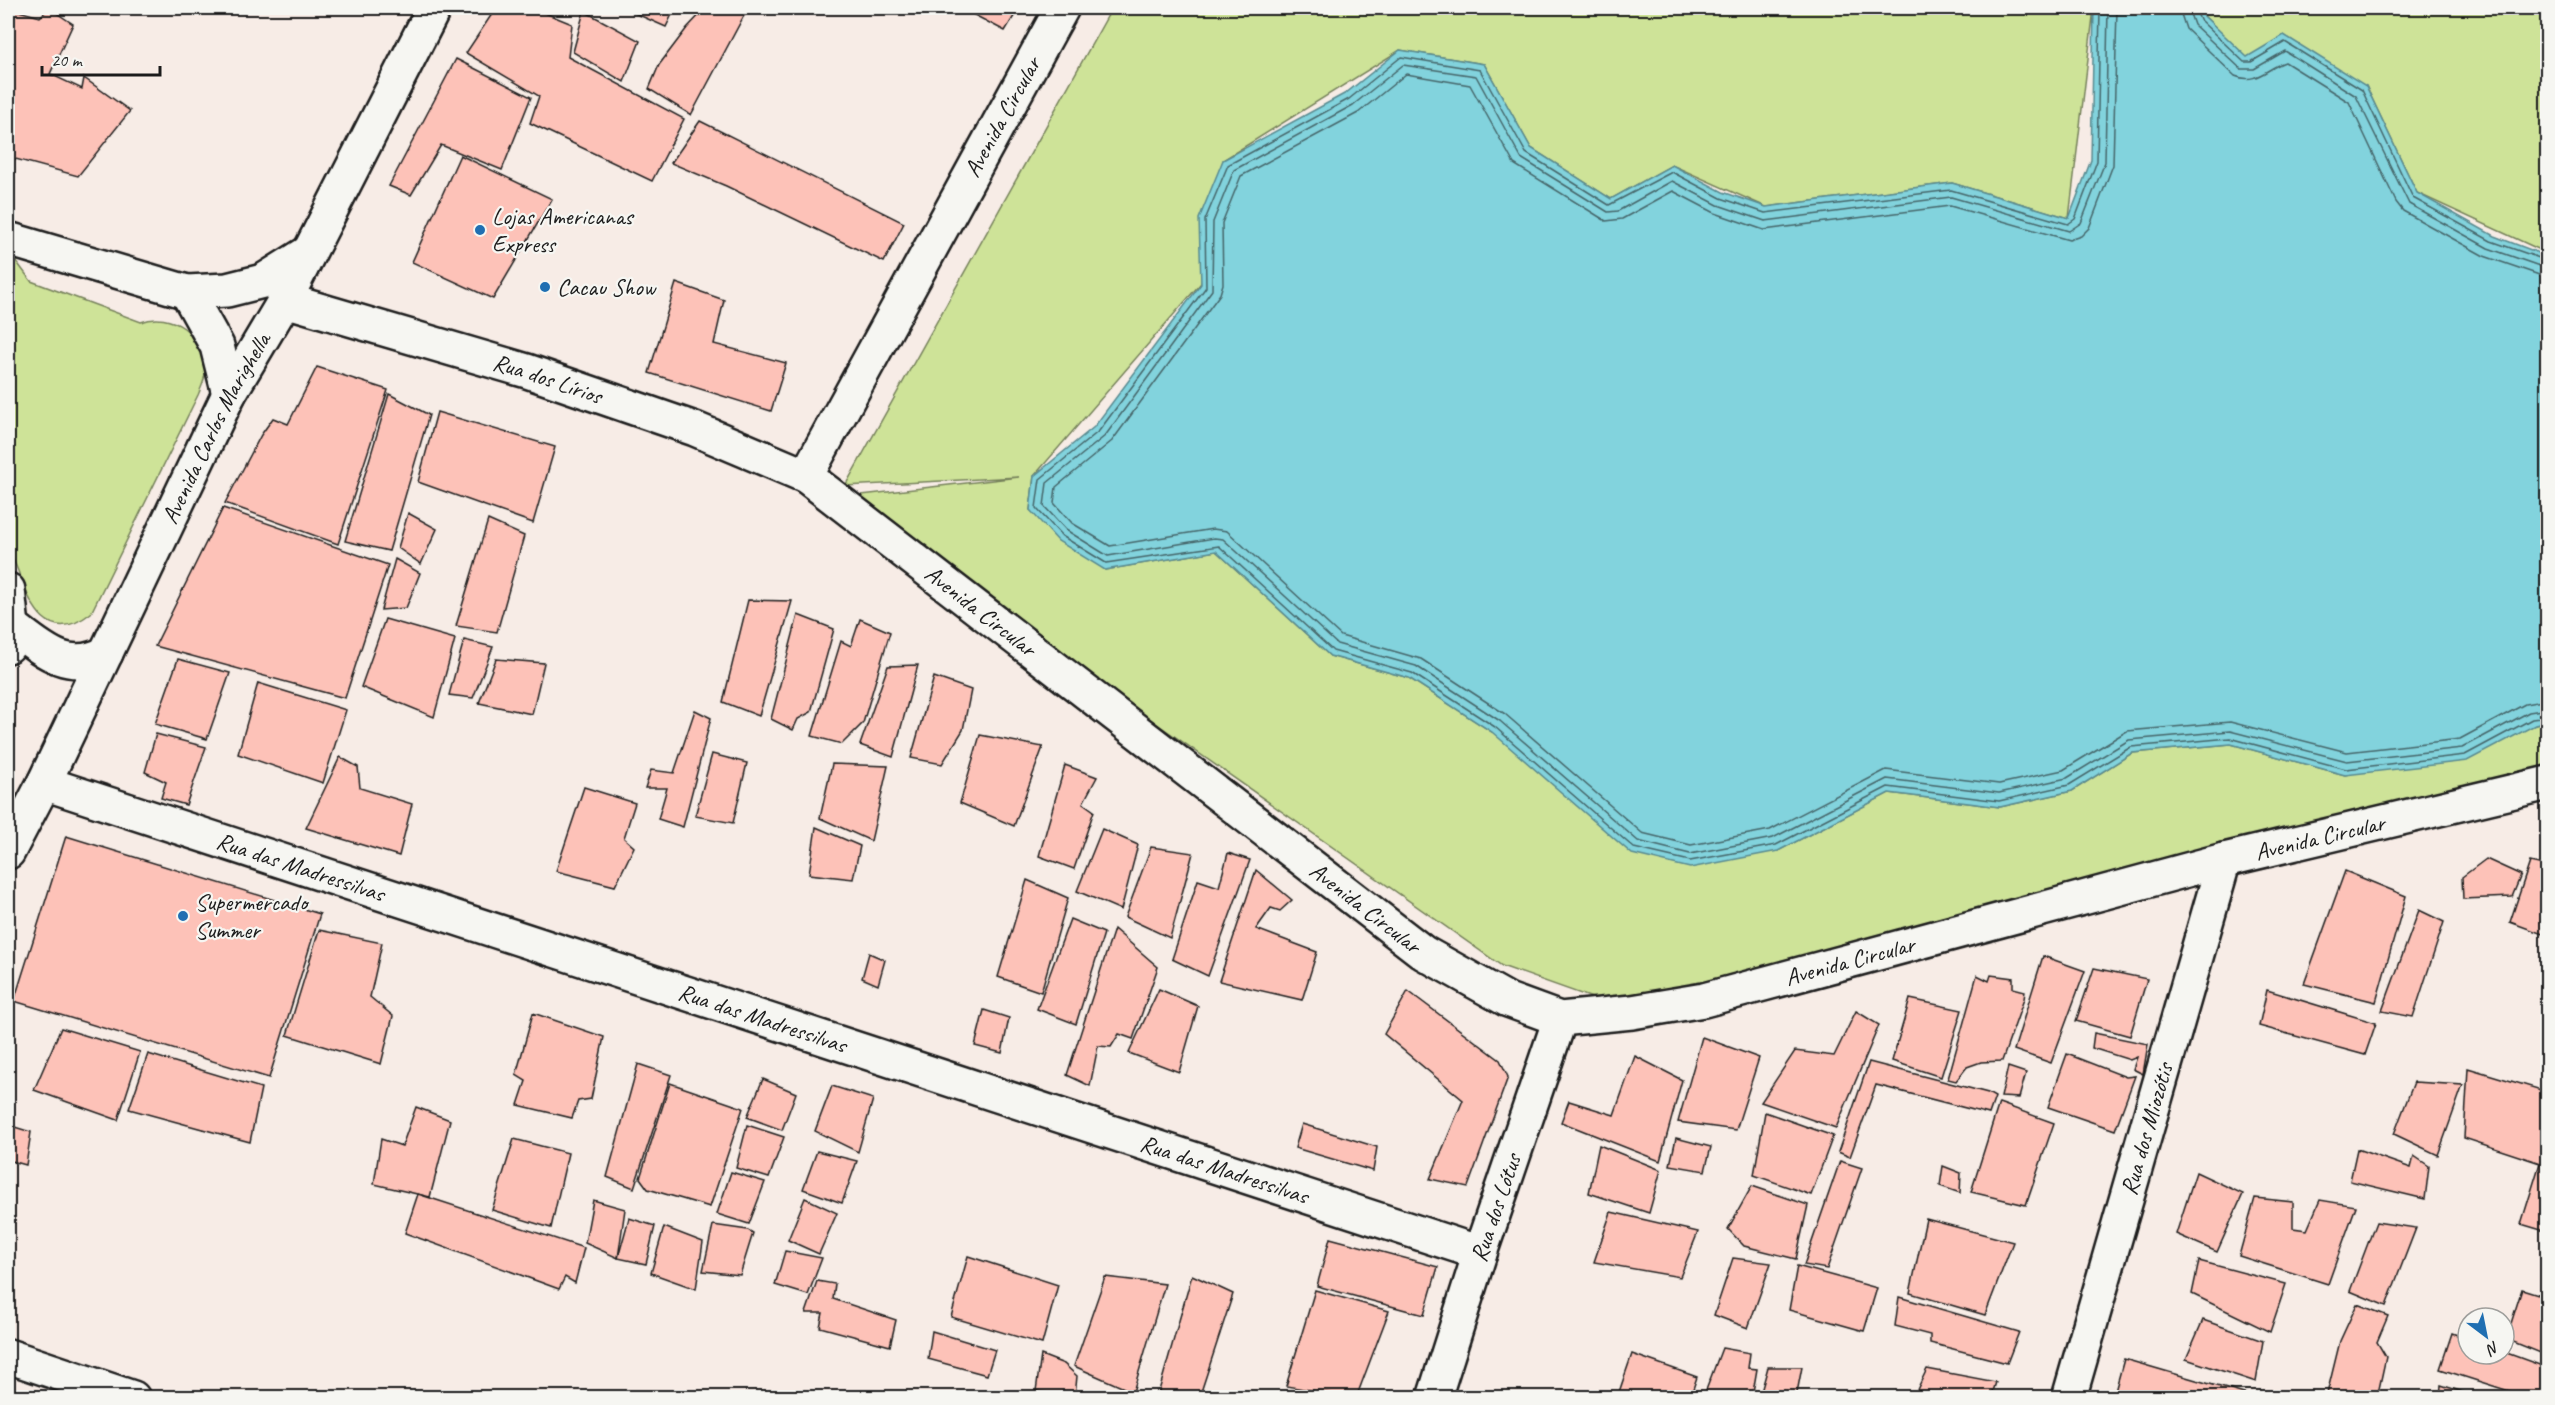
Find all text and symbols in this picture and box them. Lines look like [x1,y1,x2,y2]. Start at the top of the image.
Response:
scale bar [42,39,160,77]
text: 20 m [51,49,84,71]
street label: Avenida Circular [957,50,1048,182]
place label: Lojas Americanas Express [492,201,635,259]
marker: Lojas Americanas Express [473,223,487,237]
place label: Cacau Show [557,272,657,302]
marker: Cacau Show [538,280,552,294]
street label: Avenida Carlos Marighella [154,325,278,529]
street label: Rua dos Lírios [489,347,608,411]
street label: Avenida Circular [919,558,1044,665]
street label: Avenida Circular [2252,807,2390,867]
street label: Rua das Madressilvas [213,826,390,909]
street label: Avenida Circular [1304,855,1429,961]
place label: Supermercado Summer [195,887,310,945]
marker: Supermercado Summer [176,909,190,923]
street label: Avenida Circular [1782,928,1920,992]
street label: Rua das Madressilvas [675,977,852,1060]
street label: Rua dos Miozótis [2113,1058,2180,1198]
street label: Rua das Madressilvas [1137,1128,1314,1211]
street label: Rua dos Lótus [1463,1148,1528,1265]
north arrow [2456,1306,2516,1366]
text: N [2481,1337,2503,1361]

